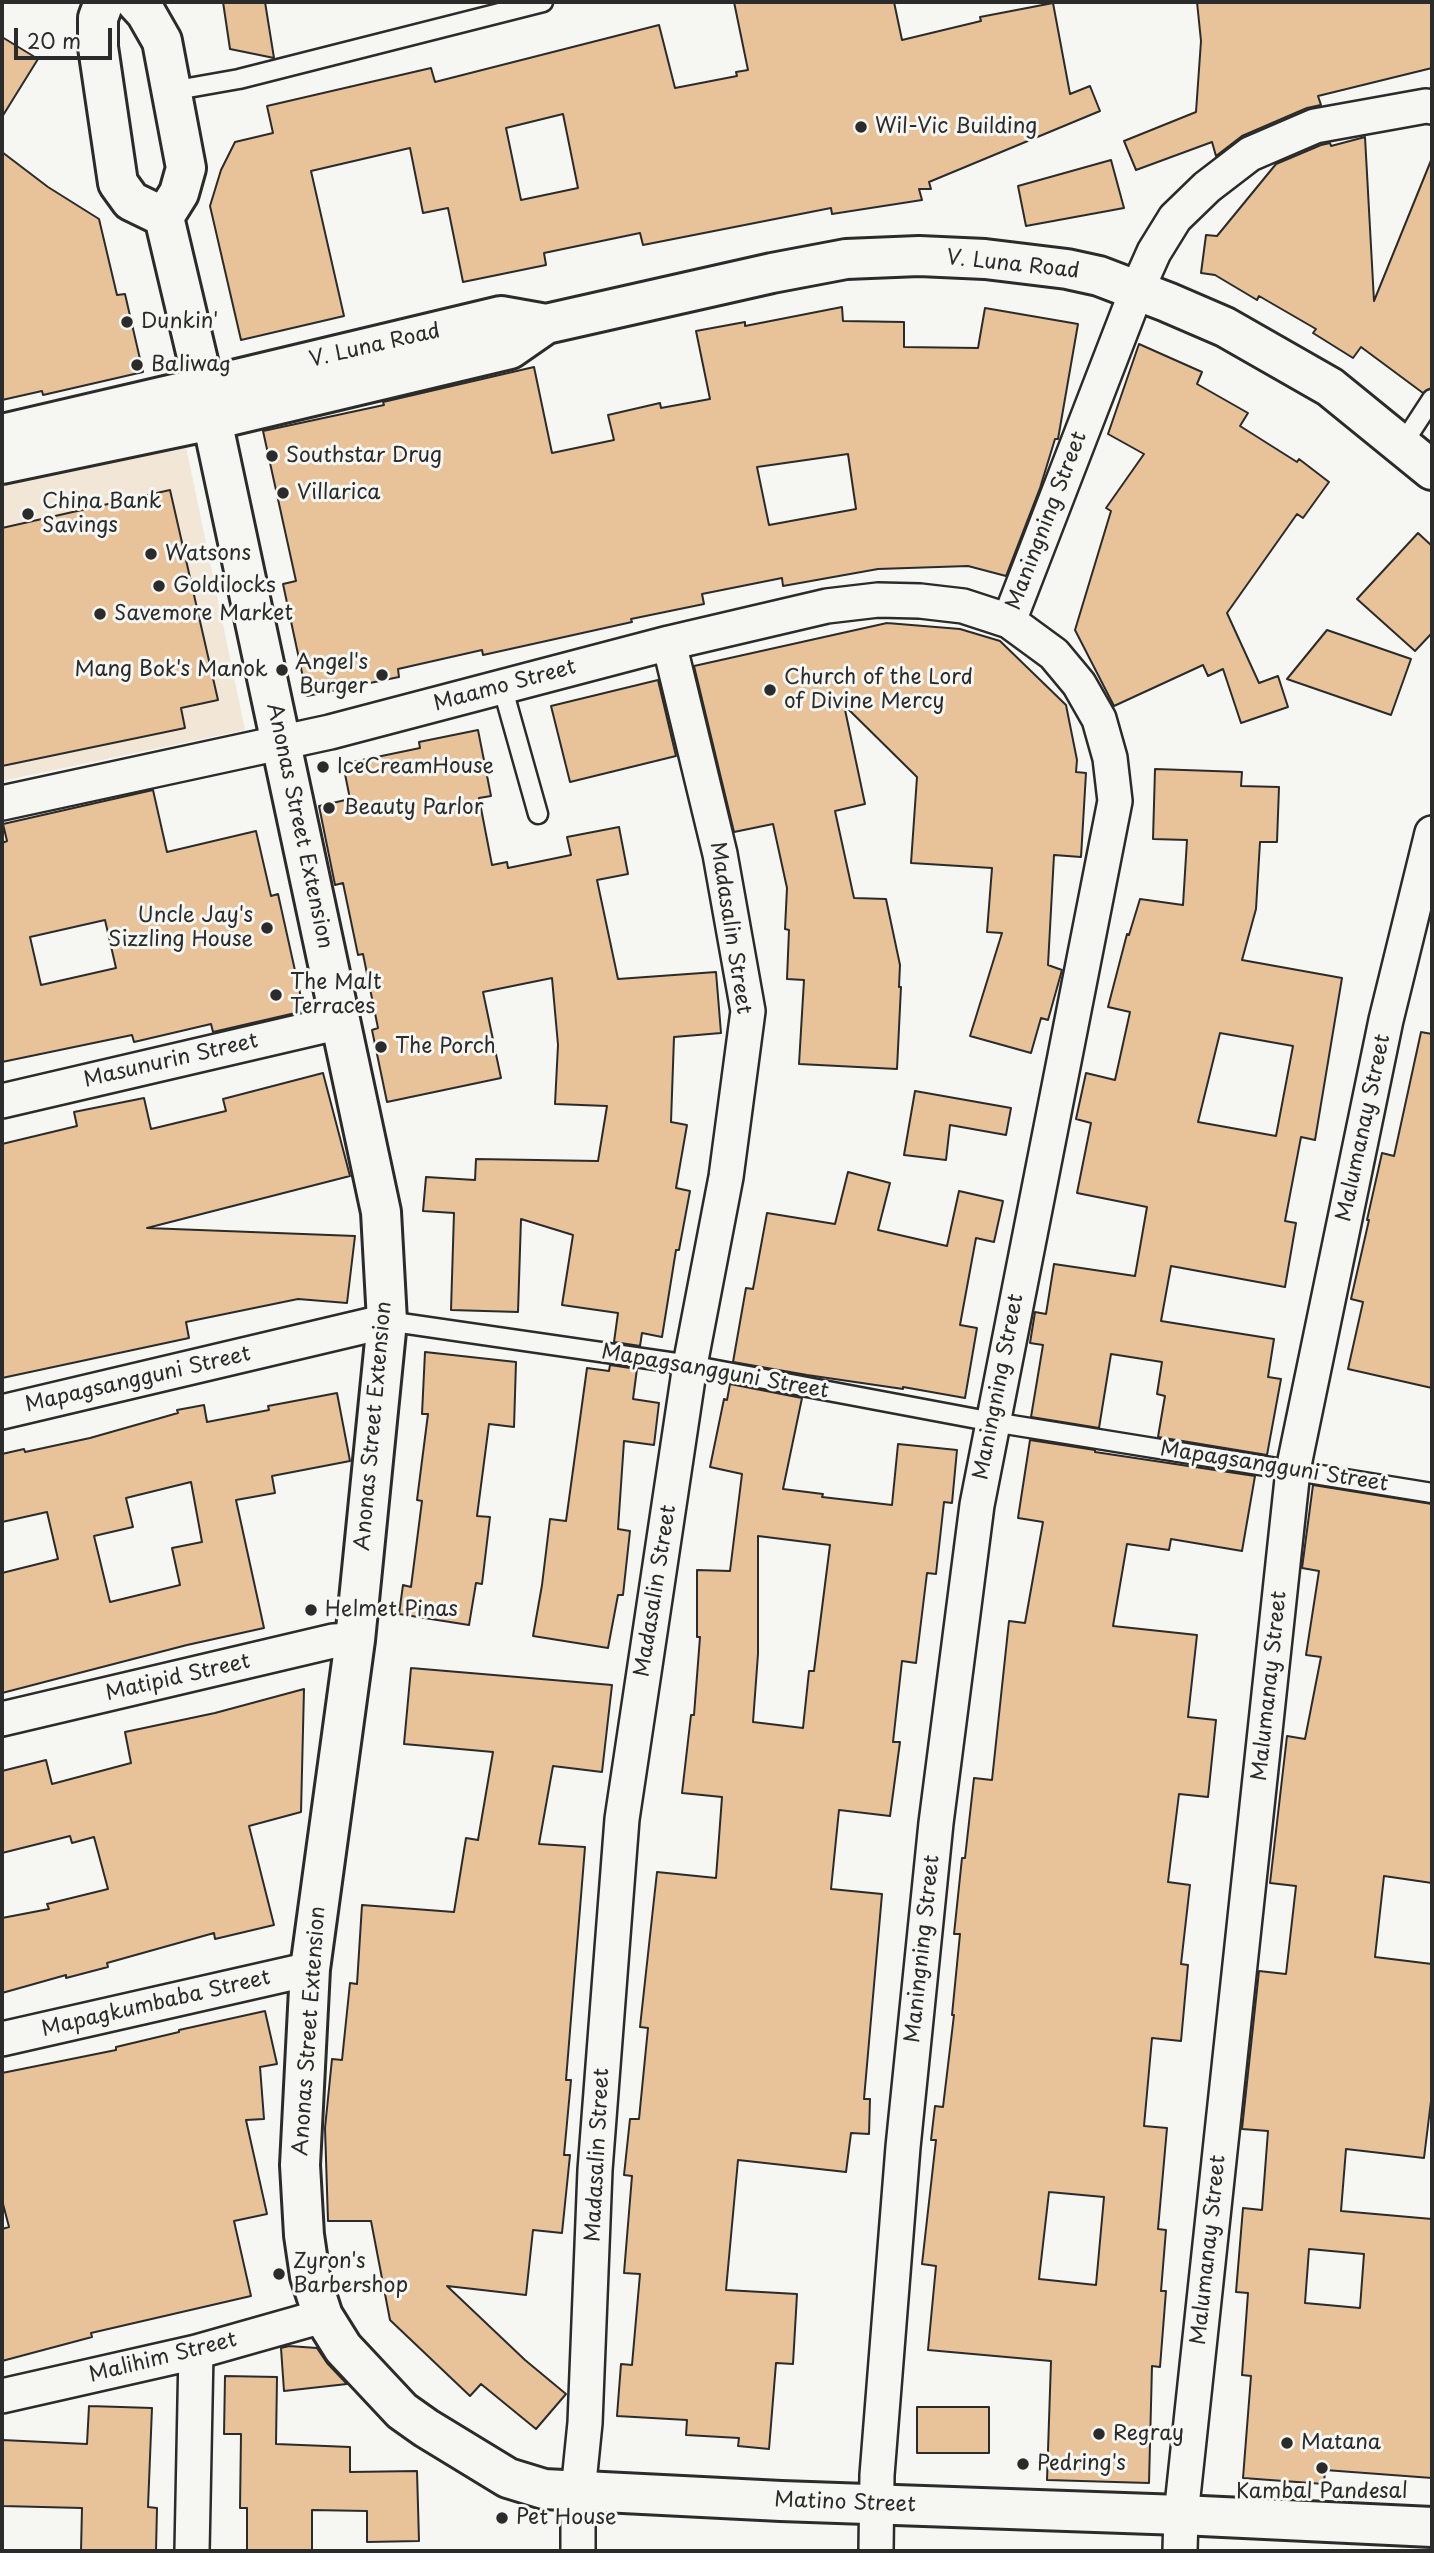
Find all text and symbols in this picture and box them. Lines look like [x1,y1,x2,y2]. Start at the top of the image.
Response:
scale bar [18,14,116,58]
text: 20 m [27,24,81,56]
place label: Wil-Vic Building [875,114,1037,140]
marker: Wil-Vic Building [853,119,869,135]
street label: V. Luna Road [945,245,1081,285]
place label: Dunkin' [141,309,218,335]
marker: Dunkin' [119,314,135,330]
street label: V. Luna Road [307,319,443,373]
place label: Baliwag [151,352,231,378]
marker: Baliwag [129,357,145,373]
street label: Maningning Street [1001,428,1093,614]
place label: Southstar Drug [286,443,442,469]
marker: Southstar Drug [264,448,280,464]
place label: Villarica [297,480,381,506]
marker: Villarica [275,485,291,501]
place label: China Bank Savings [42,489,162,539]
marker: China Bank Savings [20,506,36,522]
place label: Watsons [165,541,251,567]
marker: Watsons [143,546,159,562]
place label: Goldilocks [173,573,276,599]
marker: Goldilocks [151,578,167,594]
place label: Savemore Market [114,601,293,627]
marker: Savemore Market [92,606,108,622]
place label: Angel's Burger [295,650,368,700]
street label: Maamo Street [431,655,579,717]
place label: Mang Bok's Manok [75,657,268,683]
marker: Mang Bok's Manok [274,662,290,678]
place label: Church of the Lord of Divine Mercy [784,665,973,715]
marker: Angel's Burger [374,667,390,683]
marker: Church of the Lord of Divine Mercy [762,682,778,698]
street label: Anonas Street Extension [261,701,337,951]
place label: IceCreamHouse [337,754,494,780]
marker: IceCreamHouse [315,759,331,775]
place label: Beauty Parlor [343,795,483,821]
marker: Beauty Parlor [321,800,337,816]
street label: Madasalin Street [704,840,756,1016]
place label: Uncle Jay's Sizzling House [108,903,253,953]
marker: Uncle Jay's Sizzling House [259,920,275,936]
place label: The Malt Terraces [290,970,381,1020]
marker: The Malt Terraces [268,987,284,1003]
street label: Masunurin Street [81,1029,261,1093]
street label: Malumanay Street [1332,1032,1396,1224]
place label: The Porch [395,1034,496,1060]
marker: The Porch [373,1039,389,1055]
street label: Maningning Street [969,1292,1029,1482]
street label: Anonas Street Extension [351,1300,397,1552]
street label: Mapagsangguni Street [599,1340,831,1404]
street label: Mapagsangguni Street [23,1342,253,1418]
street label: Mapagsangguni Street [1158,1437,1390,1497]
street label: Madasalin Street [630,1503,682,1679]
street label: Malumanay Street [1247,1590,1293,1782]
place label: Helmet Pinas [325,1597,458,1623]
marker: Helmet Pinas [303,1602,319,1618]
street label: Matipid Street [103,1649,253,1707]
street label: Maningning Street [901,1854,945,2044]
street label: Anonas Street Extension [289,1905,331,2157]
street label: Mapagkumbaba Street [39,1965,273,2043]
street label: Madasalin Street [581,2067,615,2243]
street label: Malumanay Street [1186,2154,1232,2346]
place label: Zyron's Barbershop [293,2249,408,2299]
marker: Zyron's Barbershop [271,2266,287,2282]
street label: Malihim Street [87,2327,239,2389]
place label: Regray [1113,2421,1184,2447]
marker: Regray [1091,2426,1107,2442]
place label: Matana [1301,2430,1381,2456]
marker: Matana [1279,2435,1295,2451]
place label: Pedring's [1037,2451,1126,2477]
marker: Pedring's [1015,2456,1031,2472]
marker: Kambal Pandesal [1314,2460,1330,2476]
place label: Kambal Pandesal [1236,2479,1408,2505]
street label: Matino Street [774,2488,916,2518]
place label: Pet House [516,2505,616,2531]
marker: Pet House [494,2510,510,2526]

